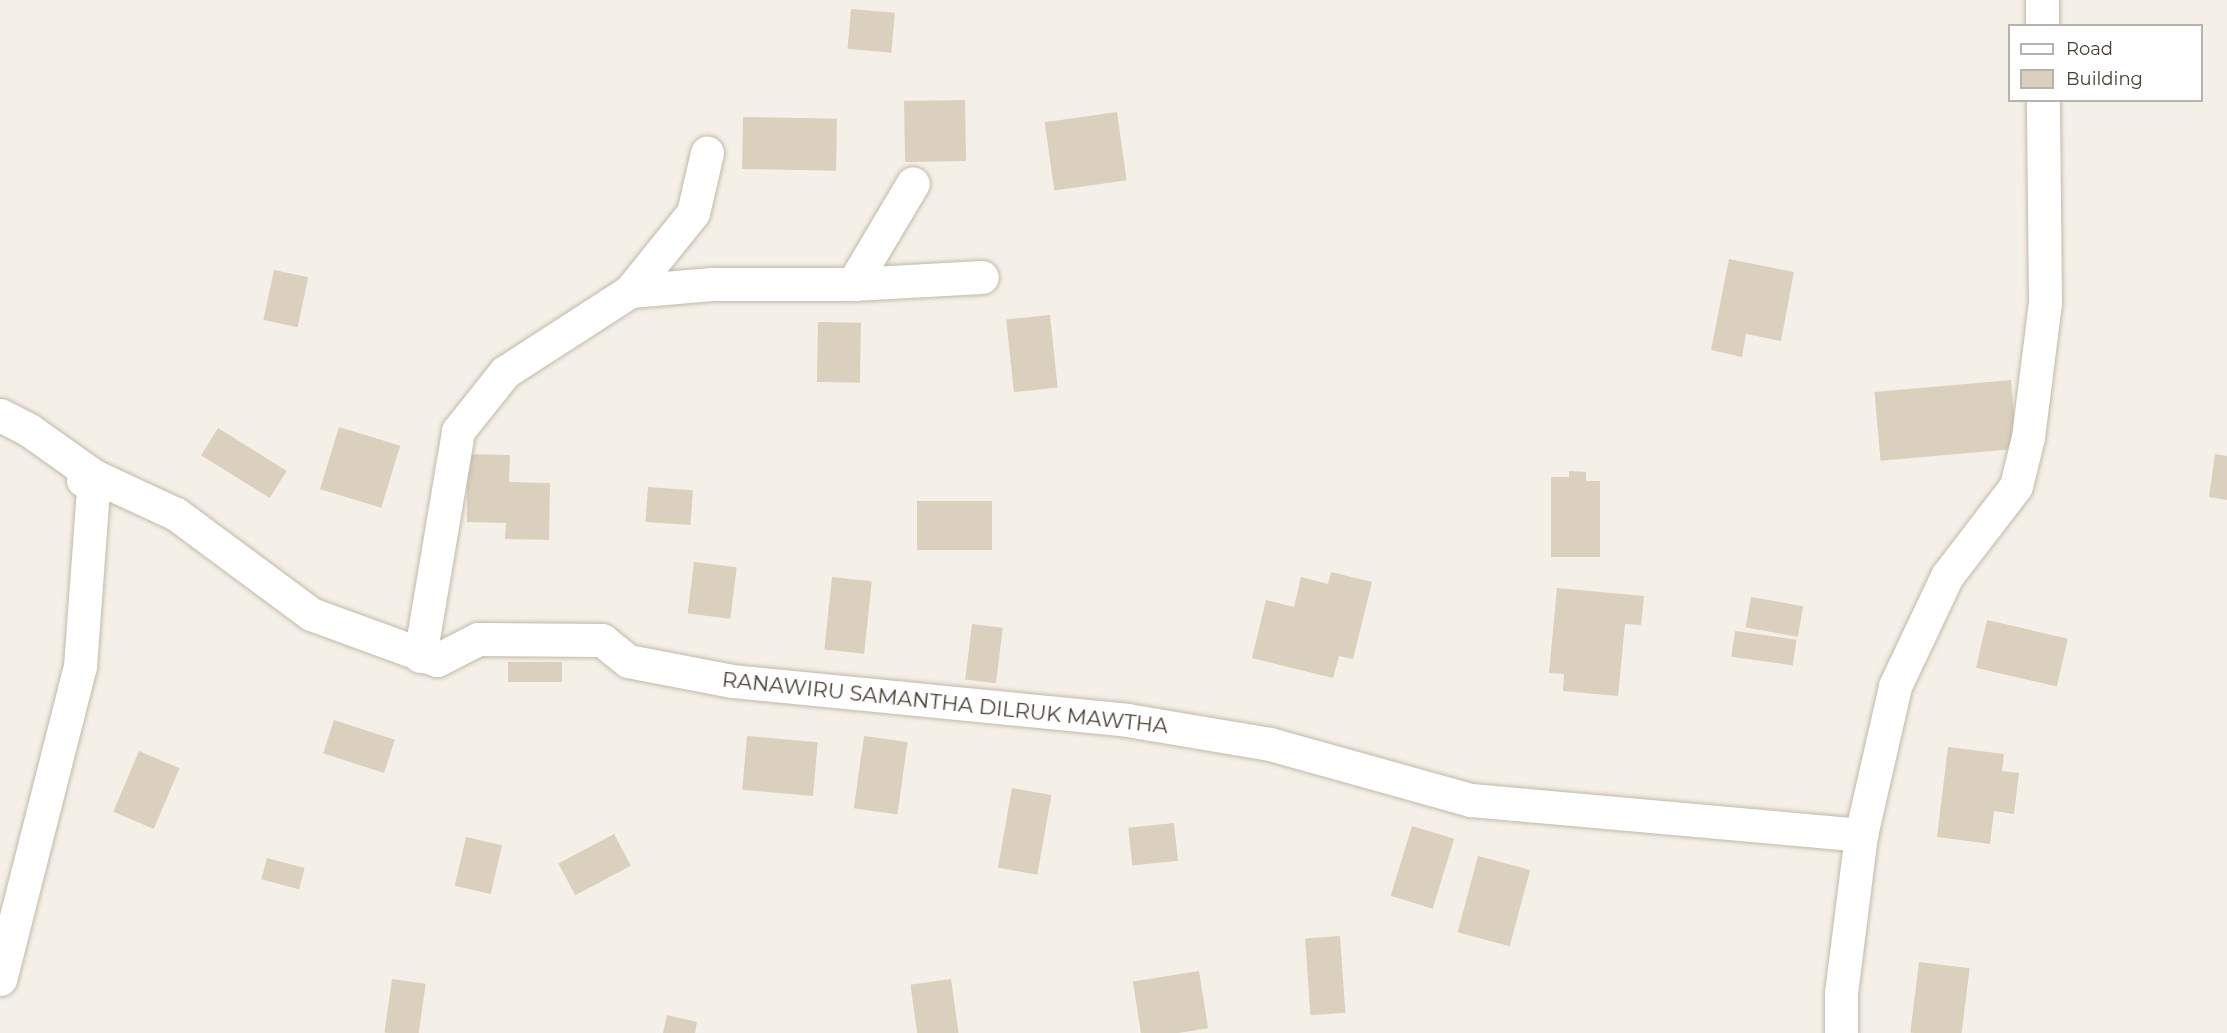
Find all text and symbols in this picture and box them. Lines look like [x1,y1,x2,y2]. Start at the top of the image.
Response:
legend [2008,24,2203,102]
text: Road [2066,38,2113,60]
text: Building [2066,68,2143,90]
street label: RANAWIRU SAMANTHA DILRUK MAWTHA [721,667,1169,739]

